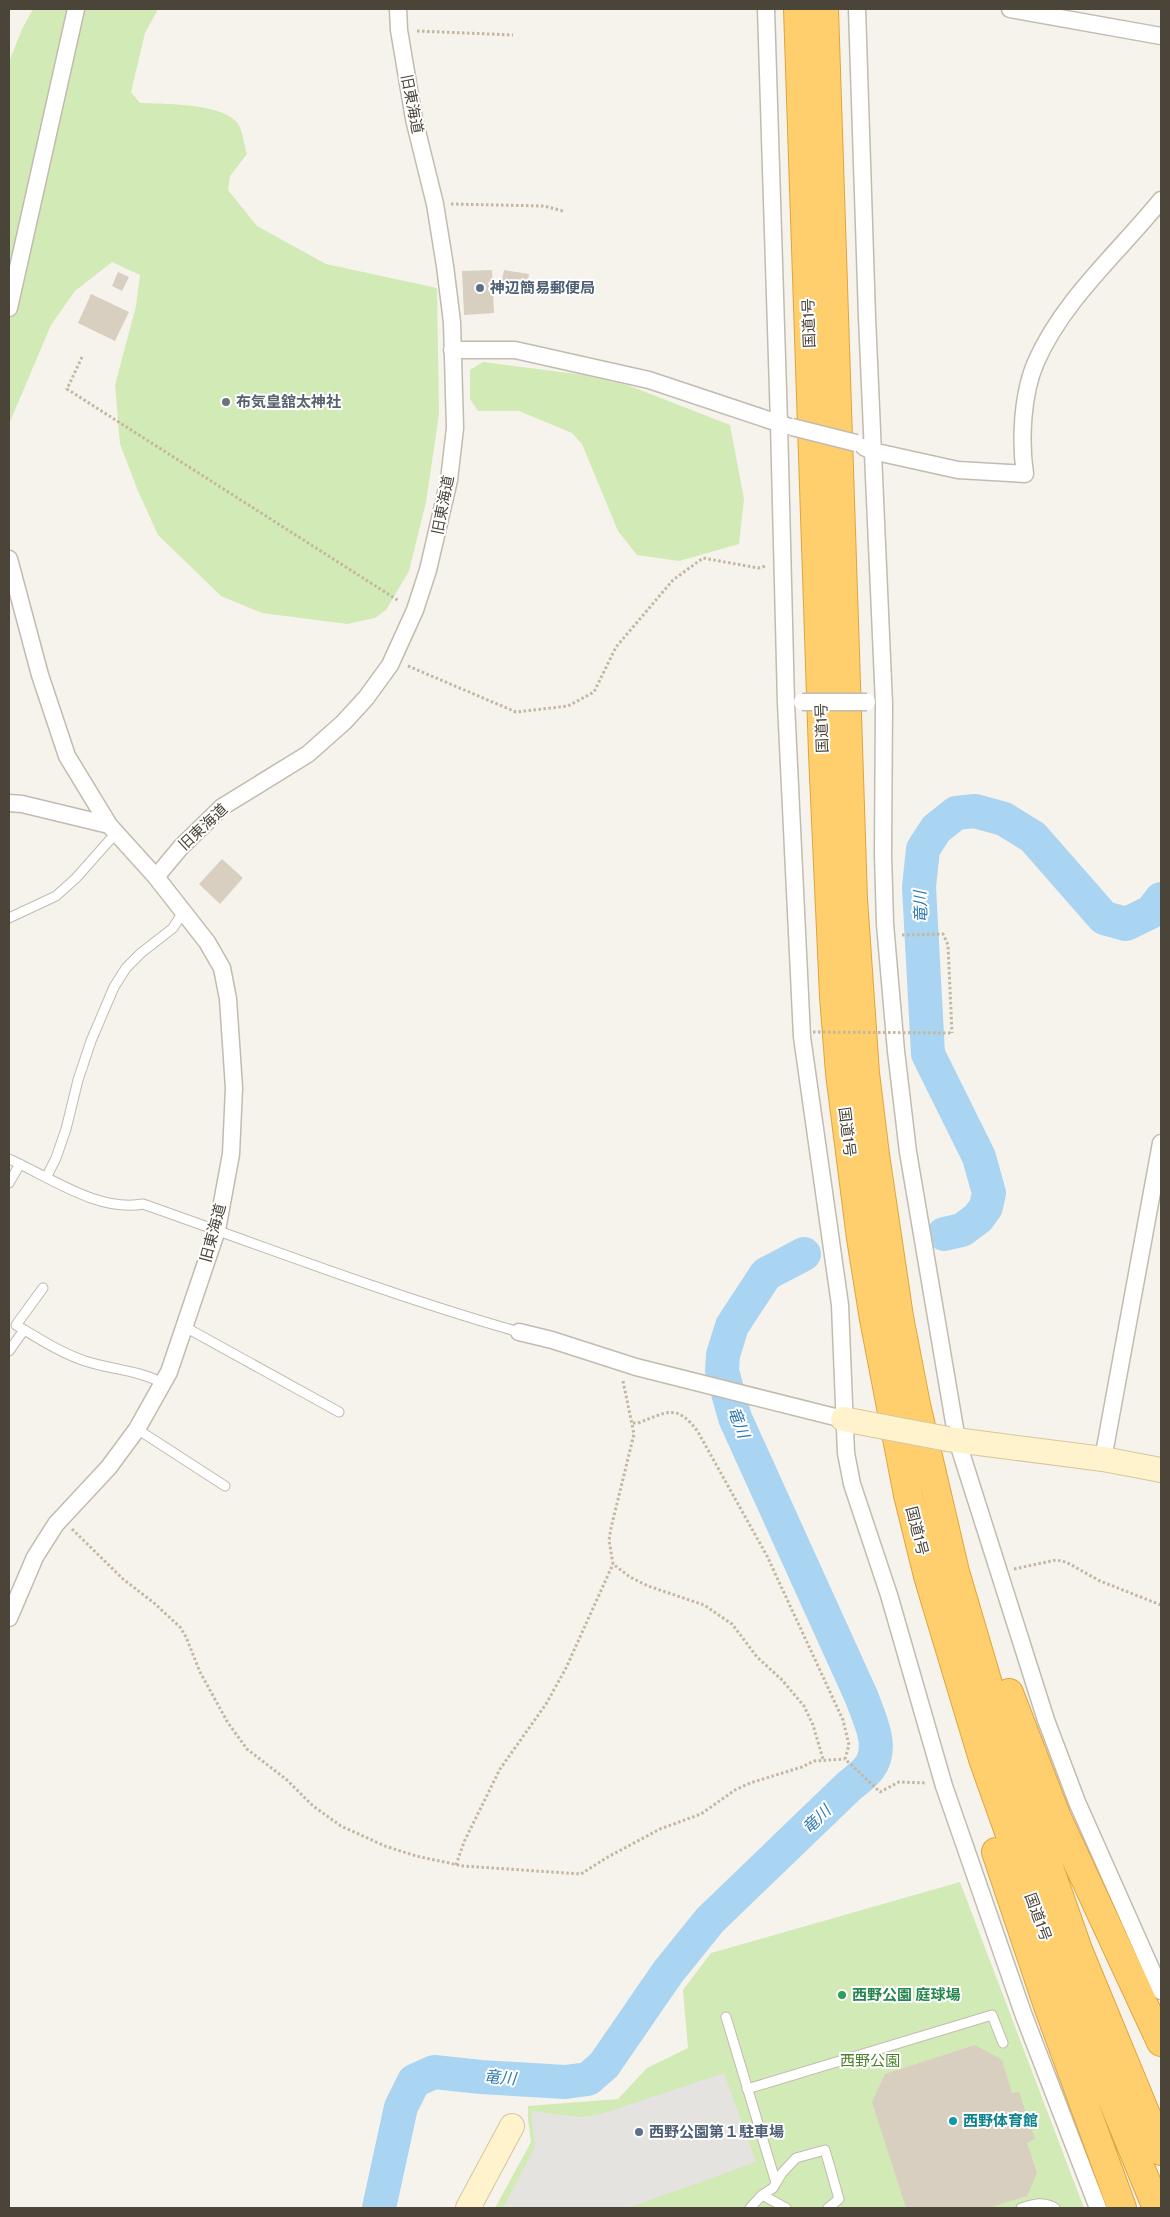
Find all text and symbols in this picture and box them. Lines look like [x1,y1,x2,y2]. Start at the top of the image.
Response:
street label: 旧東海道 [397,73,427,135]
place label: 神辺簡易郵便局 [489,279,595,297]
marker: 神辺簡易郵便局 [474,282,486,294]
street label: 国道1号 [799,298,819,348]
place label: 布気皇舘太神社 [236,393,341,411]
marker: 布気皇舘太神社 [220,396,232,408]
street label: 旧東海道 [428,474,458,536]
street label: 国道1号 [812,703,832,753]
street label: 旧東海道 [175,800,231,854]
water label: 竜川 [910,889,931,923]
street label: 国道1号 [835,1106,859,1158]
street label: 旧東海道 [197,1202,229,1264]
water label: 竜川 [724,1404,754,1442]
street label: 国道1号 [902,1505,932,1557]
water label: 竜川 [798,1800,836,1837]
street label: 国道1号 [1021,1890,1055,1944]
place label: 西野公園 庭球場 [852,1986,960,2004]
marker: 西野公園 庭球場 [836,1989,848,2001]
park label: 西野公園 [840,2052,900,2070]
water label: 竜川 [483,2067,519,2089]
place label: 西野体育館 [963,2112,1038,2130]
marker: 西野体育館 [947,2115,959,2127]
place label: 西野公園第１駐車場 [649,2123,784,2141]
marker: 西野公園第１駐車場 [633,2126,645,2138]

